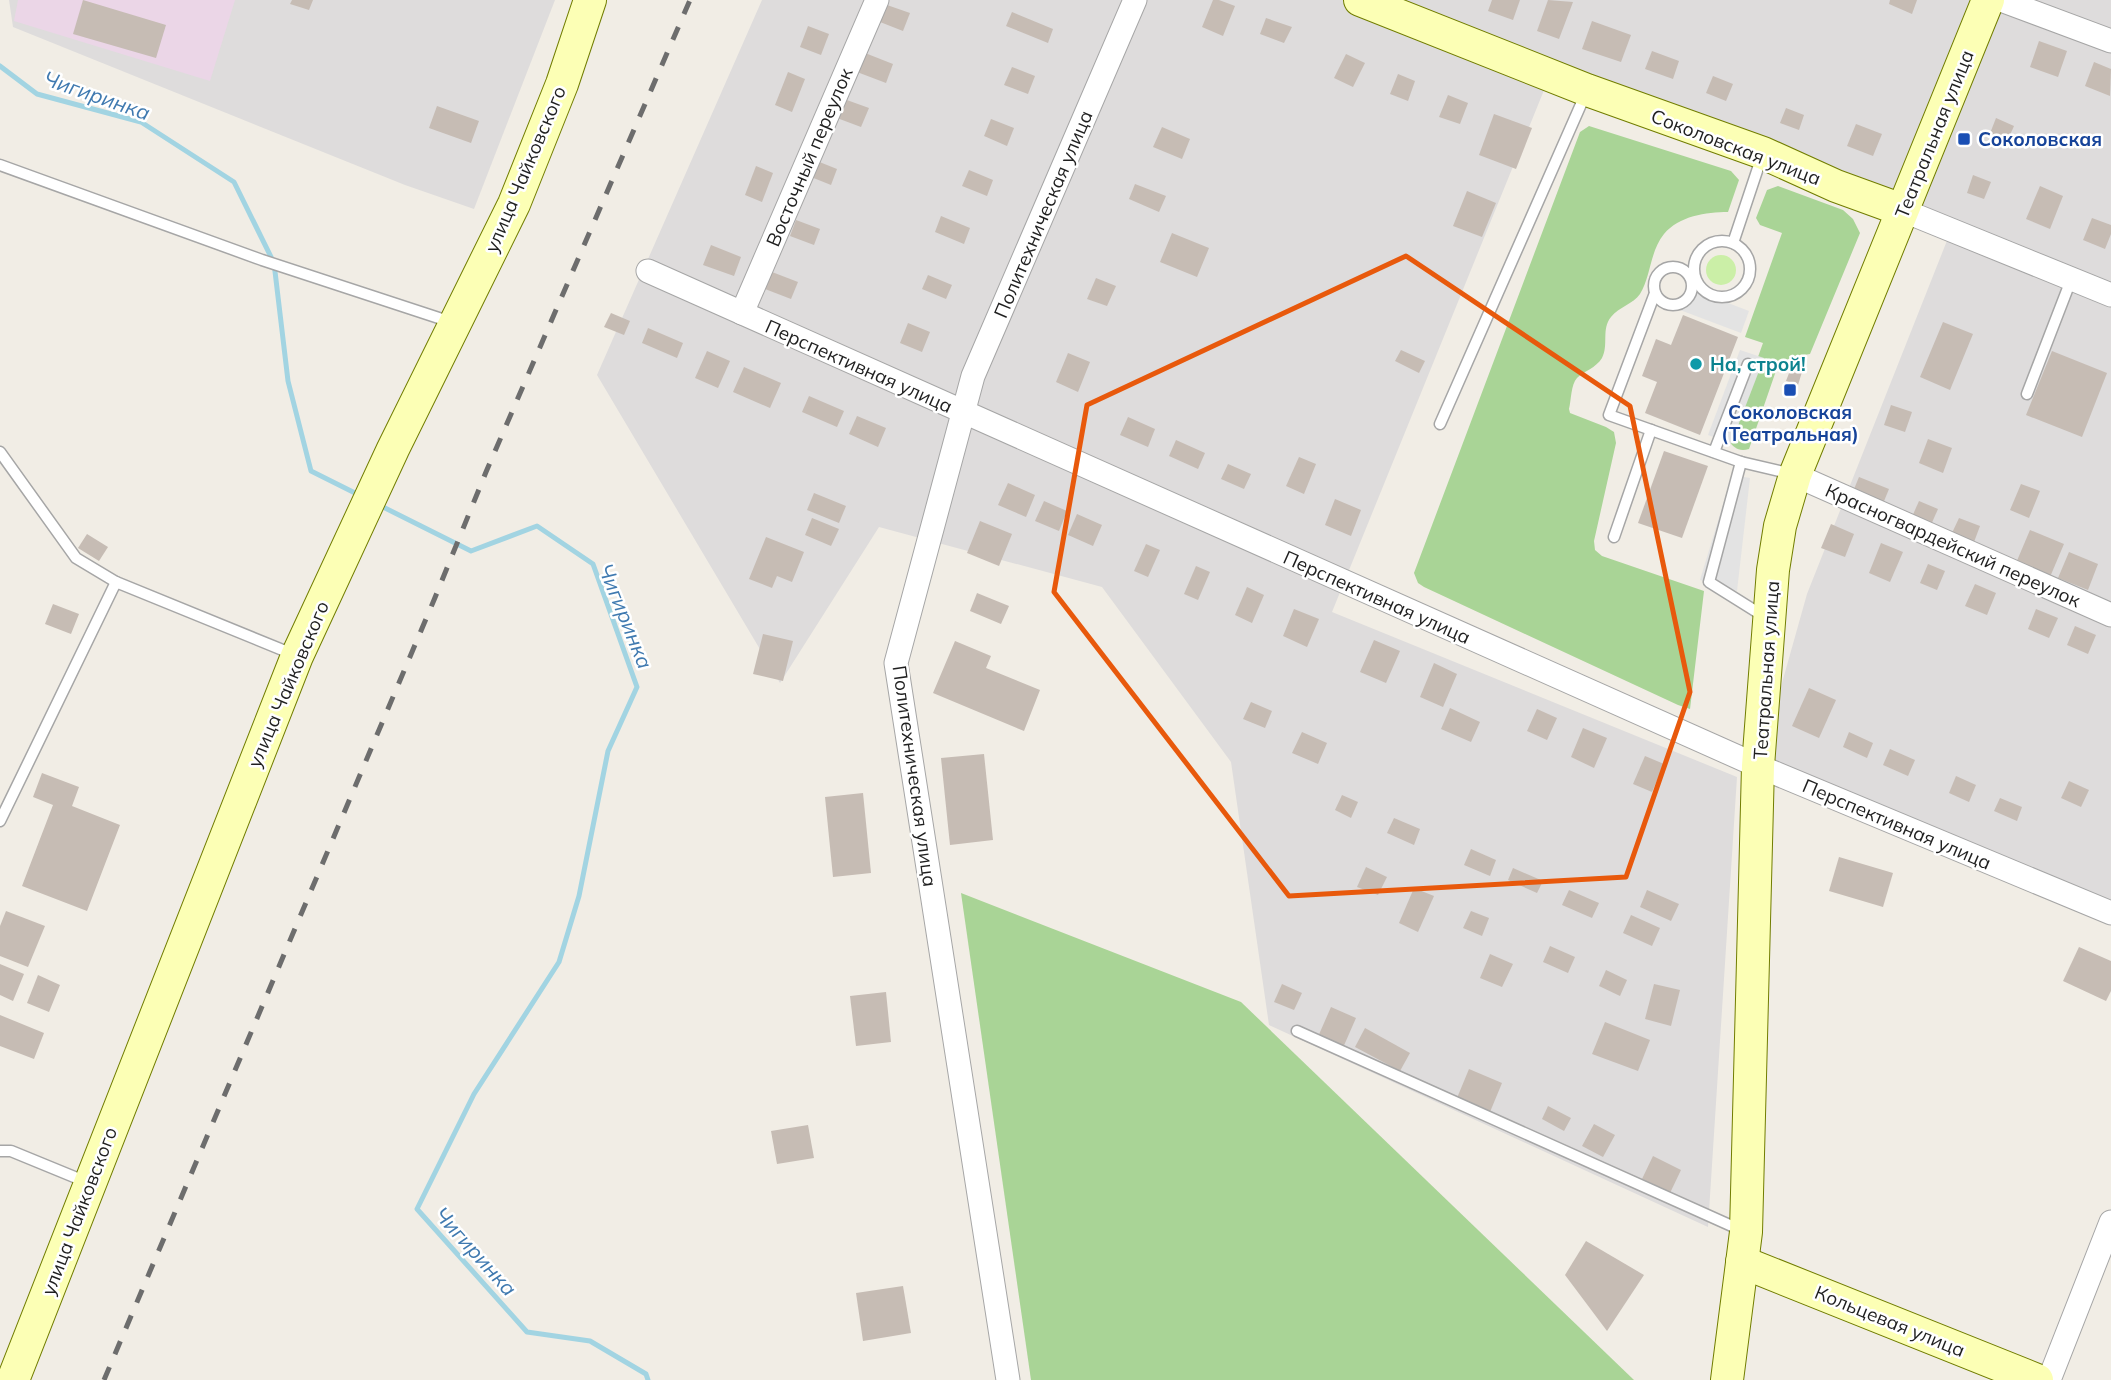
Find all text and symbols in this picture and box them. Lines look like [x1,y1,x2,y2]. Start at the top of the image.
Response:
street label: Театральная улица [1889,46,1979,222]
street label: Восточный переулок [761,63,858,250]
water label: Чигиринка [40,65,154,125]
street label: улица Чайковского [479,82,571,256]
street label: Соколовская улица [1648,104,1824,190]
street label: Политехническая улица [988,107,1098,321]
place label: Соколовская [1978,127,2102,151]
marker: Соколовская [1956,131,1972,147]
street label: Перспективная улица [762,314,956,418]
place label: На, строй! [1710,352,1806,376]
marker: На, строй! [1688,356,1704,372]
marker: Соколовская (Театральная) [1782,382,1798,398]
place label: Соколовская (Театральная) [1721,400,1859,446]
street label: Красногвардейский переулок [1822,478,2085,613]
street label: Перспективная улица [1280,545,1474,649]
water label: Чигиринка [593,560,659,672]
street label: Театральная улица [1748,580,1784,760]
street label: улица Чайковского [242,597,334,771]
street label: Политехническая улица [888,664,942,888]
street label: Перспективная улица [1799,773,1995,875]
street label: улица Чайковского [36,1123,122,1299]
water label: Чигиринка [429,1201,523,1301]
street label: Кольцевая улица [1811,1280,1969,1362]

